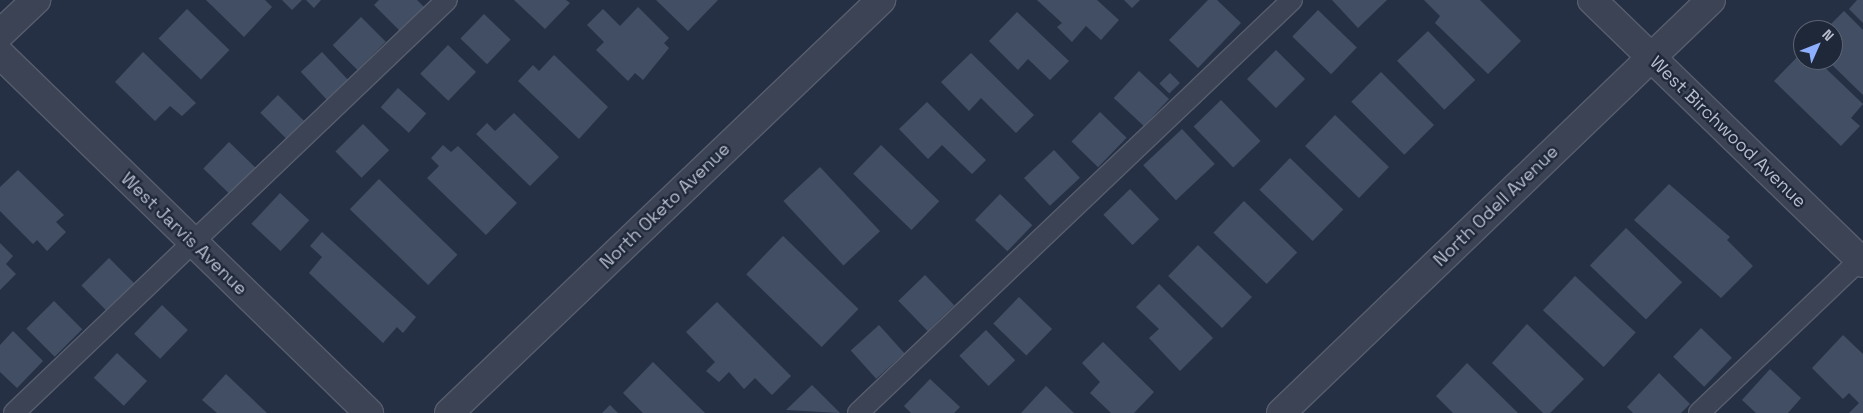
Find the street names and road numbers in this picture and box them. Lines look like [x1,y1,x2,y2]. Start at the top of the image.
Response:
street label: West Birchwood Avenue [1645,52,1811,212]
street label: North Oketo Avenue [595,138,735,274]
street label: North Odell Avenue [1429,141,1563,271]
street label: West Jarvis Avenue [116,168,252,300]

